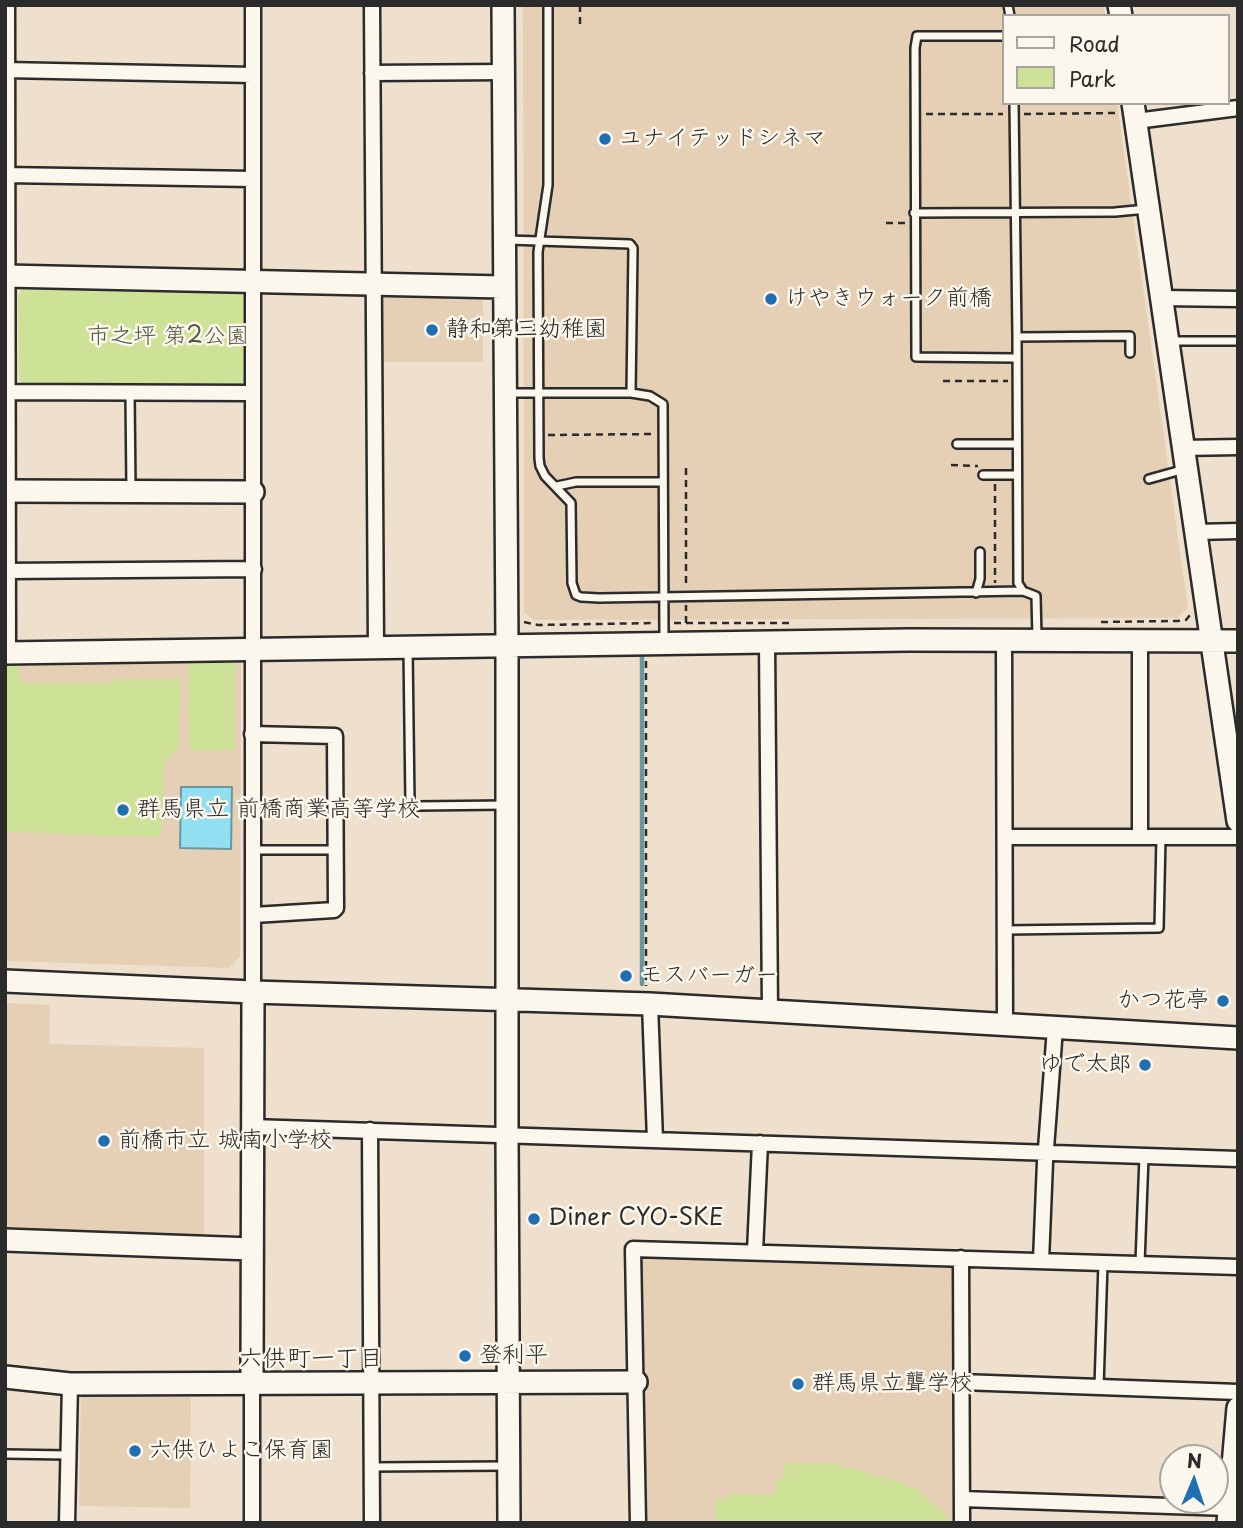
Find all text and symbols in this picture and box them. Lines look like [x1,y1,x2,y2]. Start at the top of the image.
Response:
legend [1002,14,1229,105]
text: Road [1069,27,1120,59]
text: Park [1069,62,1116,94]
place label: ユナイテッドシネマ [619,125,826,153]
marker: ユナイテッドシネマ [597,131,613,147]
place label: けやきウォーク前橋 [785,285,992,313]
marker: けやきウォーク前橋 [763,291,779,307]
place label: 静和第三幼稚園 [446,316,607,344]
marker: 静和第三幼稚園 [424,322,440,338]
park label: 市之坪 第2公園 [87,323,249,351]
place label: 群馬県立 前橋商業高等学校 [137,796,420,824]
marker: 群馬県立 前橋商業高等学校 [115,802,131,818]
place label: モスバーガー [640,962,778,990]
marker: モスバーガー [618,968,634,984]
place label: かつ花亭 [1117,987,1209,1015]
marker: かつ花亭 [1215,993,1231,1009]
place label: ゆで太郎 [1039,1051,1131,1079]
marker: ゆで太郎 [1137,1057,1153,1073]
place label: 前橋市立 城南小学校 [118,1127,332,1155]
marker: 前橋市立 城南小学校 [96,1133,112,1149]
place label: Diner CYO-SKE [548,1205,724,1233]
marker: Diner CYO-SKE [526,1211,542,1227]
place label: 登利平 [479,1342,548,1370]
district label: 六供町一丁目 [239,1345,383,1373]
marker: 登利平 [457,1348,473,1364]
place label: 群馬県立聾学校 [812,1370,973,1398]
marker: 群馬県立聾学校 [790,1376,806,1392]
place label: 六供ひよこ保育園 [149,1437,333,1465]
marker: 六供ひよこ保育園 [127,1443,143,1459]
north arrow [1159,1444,1229,1514]
text: N [1187,1446,1203,1474]

